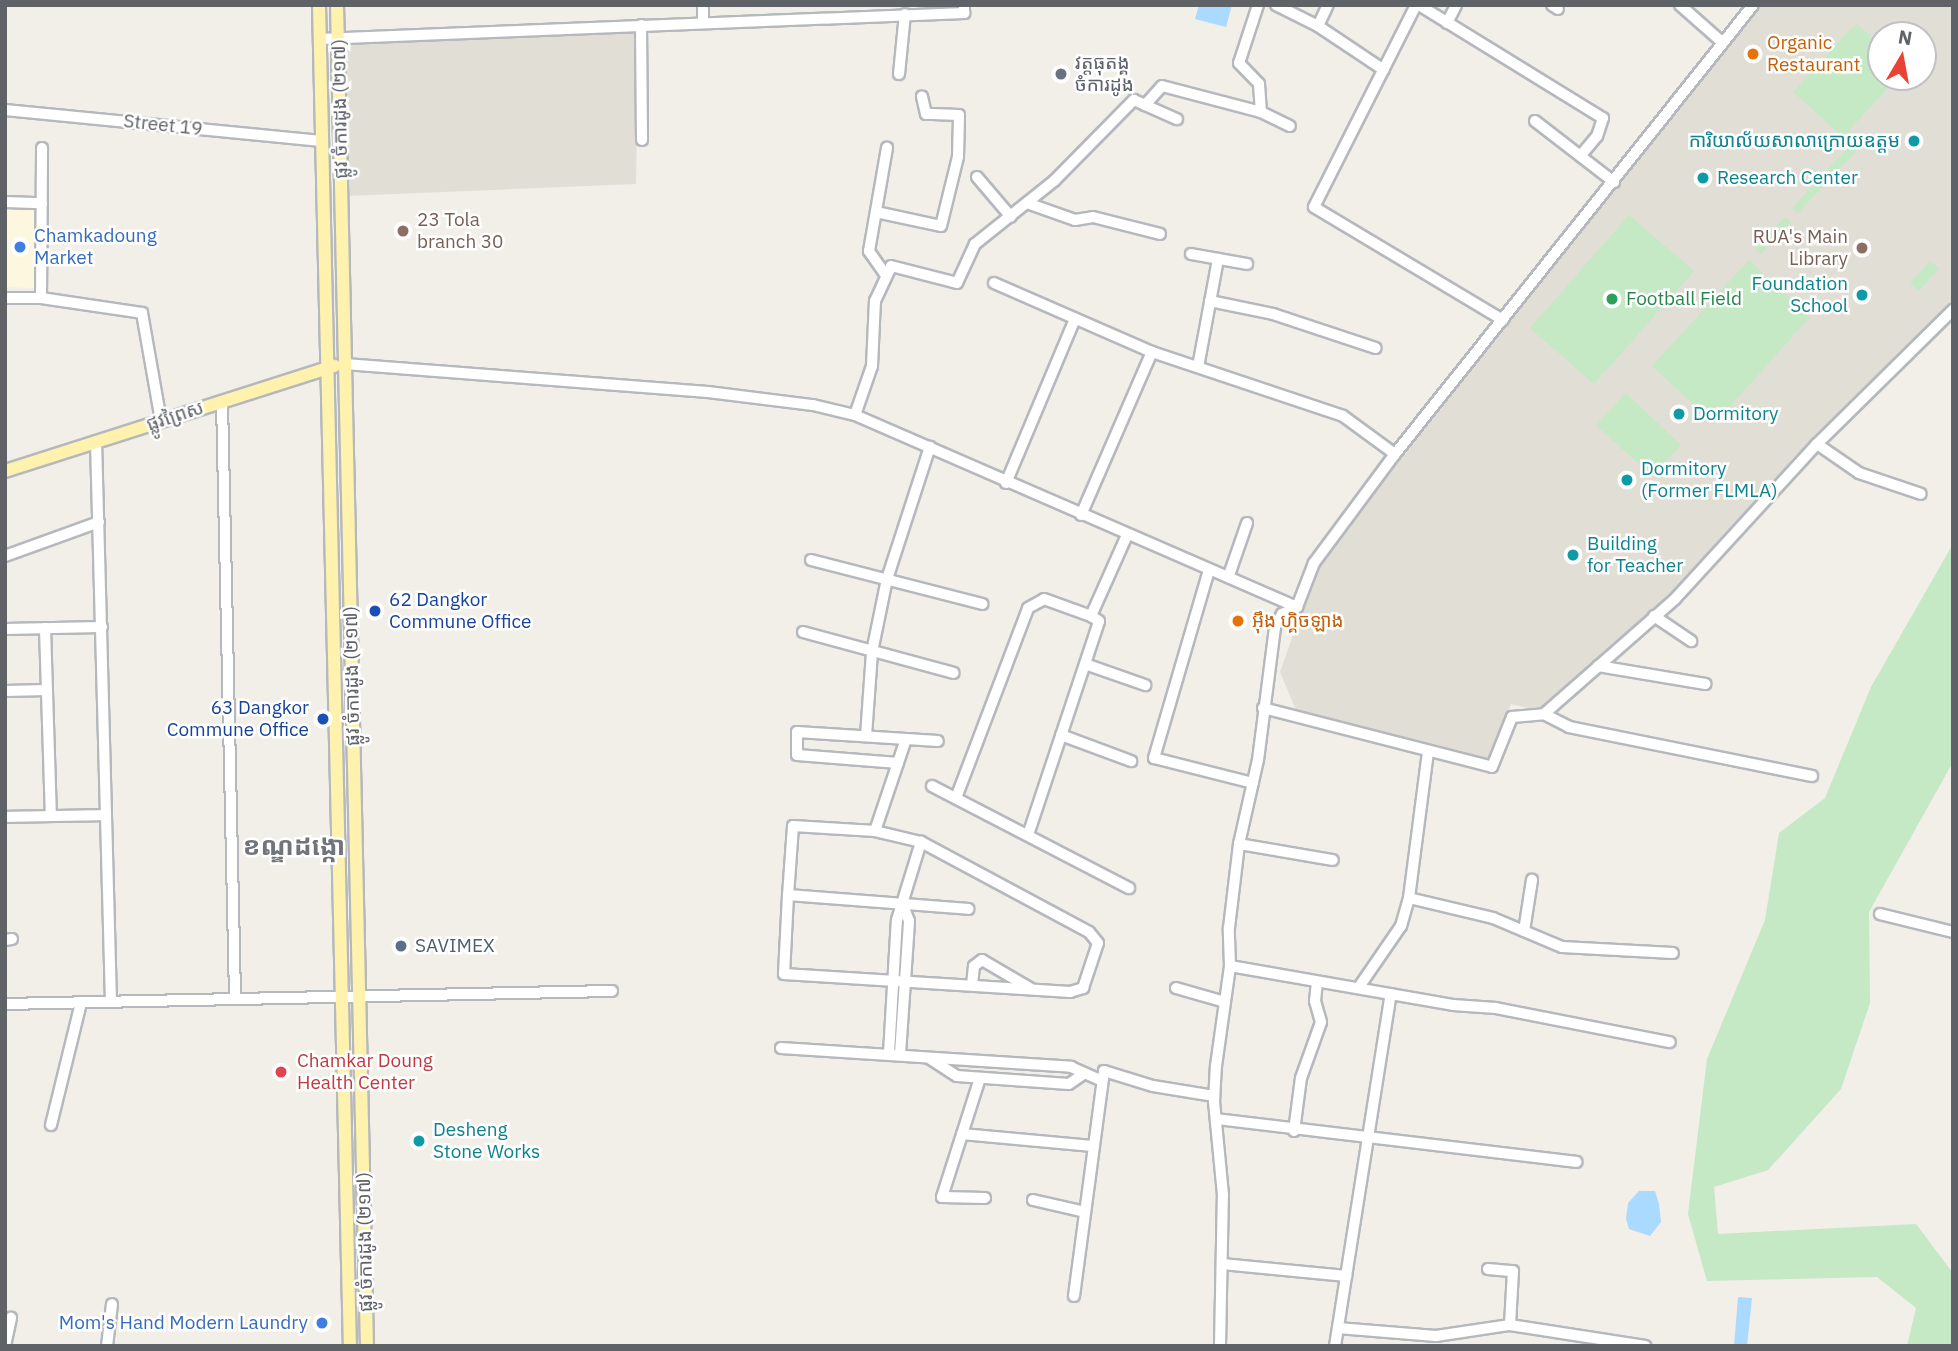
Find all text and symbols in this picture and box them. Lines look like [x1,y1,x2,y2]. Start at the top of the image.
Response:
north arrow [1867,21,1937,91]
text: N [1896,24,1914,50]
place label: Organic Restaurant [1767,32,1861,76]
street label: ផ្លូវ ចំការដូង (២១៧) [327,39,353,179]
marker: Organic Restaurant [1745,46,1761,62]
place label: វត្តធុតង្គ ចំការដូង [1075,52,1134,96]
marker: វត្តធុតង្គ ចំការដូង [1053,66,1069,82]
street label: Street 19 [122,110,204,140]
place label: ការិយាល័យសាលាក្រោយឧត្តម [1689,130,1900,152]
marker: ការិយាល័យសាលាក្រោយឧត្តម [1906,133,1922,149]
place label: Research Center [1717,167,1858,189]
marker: Research Center [1695,170,1711,186]
place label: 23 Tola branch 30 [417,209,503,253]
marker: 23 Tola branch 30 [395,223,411,239]
place label: Chamkadoung Market [34,225,157,269]
place label: RUA's Main Library [1753,226,1848,270]
marker: Chamkadoung Market [12,239,28,255]
marker: RUA's Main Library [1854,240,1870,256]
place label: Foundation School [1752,273,1848,317]
marker: Foundation School [1854,287,1870,303]
place label: Football Field [1626,288,1742,310]
marker: Football Field [1604,291,1620,307]
street label: ផ្លូវព្រៃស [143,396,207,436]
place label: Dormitory [1693,403,1779,425]
marker: Dormitory [1671,406,1687,422]
place label: Dormitory (Former FLMLA) [1641,458,1778,502]
marker: Dormitory (Former FLMLA) [1619,472,1635,488]
place label: Building for Teacher [1587,533,1683,577]
marker: Building for Teacher [1565,547,1581,563]
place label: 62 Dangkor Commune Office [389,589,531,633]
marker: 62 Dangkor Commune Office [367,603,383,619]
street label: ផ្លូវ ចំការដូង (២១៧) [339,606,365,746]
place label: អ៊ឹង ហ្គិចឡាង [1252,610,1344,632]
marker: អ៊ឹង ហ្គិចឡាង [1230,613,1246,629]
place label: 63 Dangkor Commune Office [167,697,309,741]
marker: 63 Dangkor Commune Office [315,711,331,727]
district label: ខណ្ឌដង្កោ [243,830,345,862]
place label: SAVIMEX [415,935,495,957]
marker: SAVIMEX [393,938,409,954]
place label: Chamkar Doung Health Center [297,1050,433,1094]
marker: Chamkar Doung Health Center [271,1062,291,1082]
place label: Desheng Stone Works [433,1119,540,1163]
marker: Desheng Stone Works [411,1133,427,1149]
street label: ផ្លូវ ចំការដូង (២១៧) [352,1172,378,1312]
place label: Mom's Hand Modern Laundry [59,1312,308,1334]
marker: Mom's Hand Modern Laundry [314,1315,330,1331]

